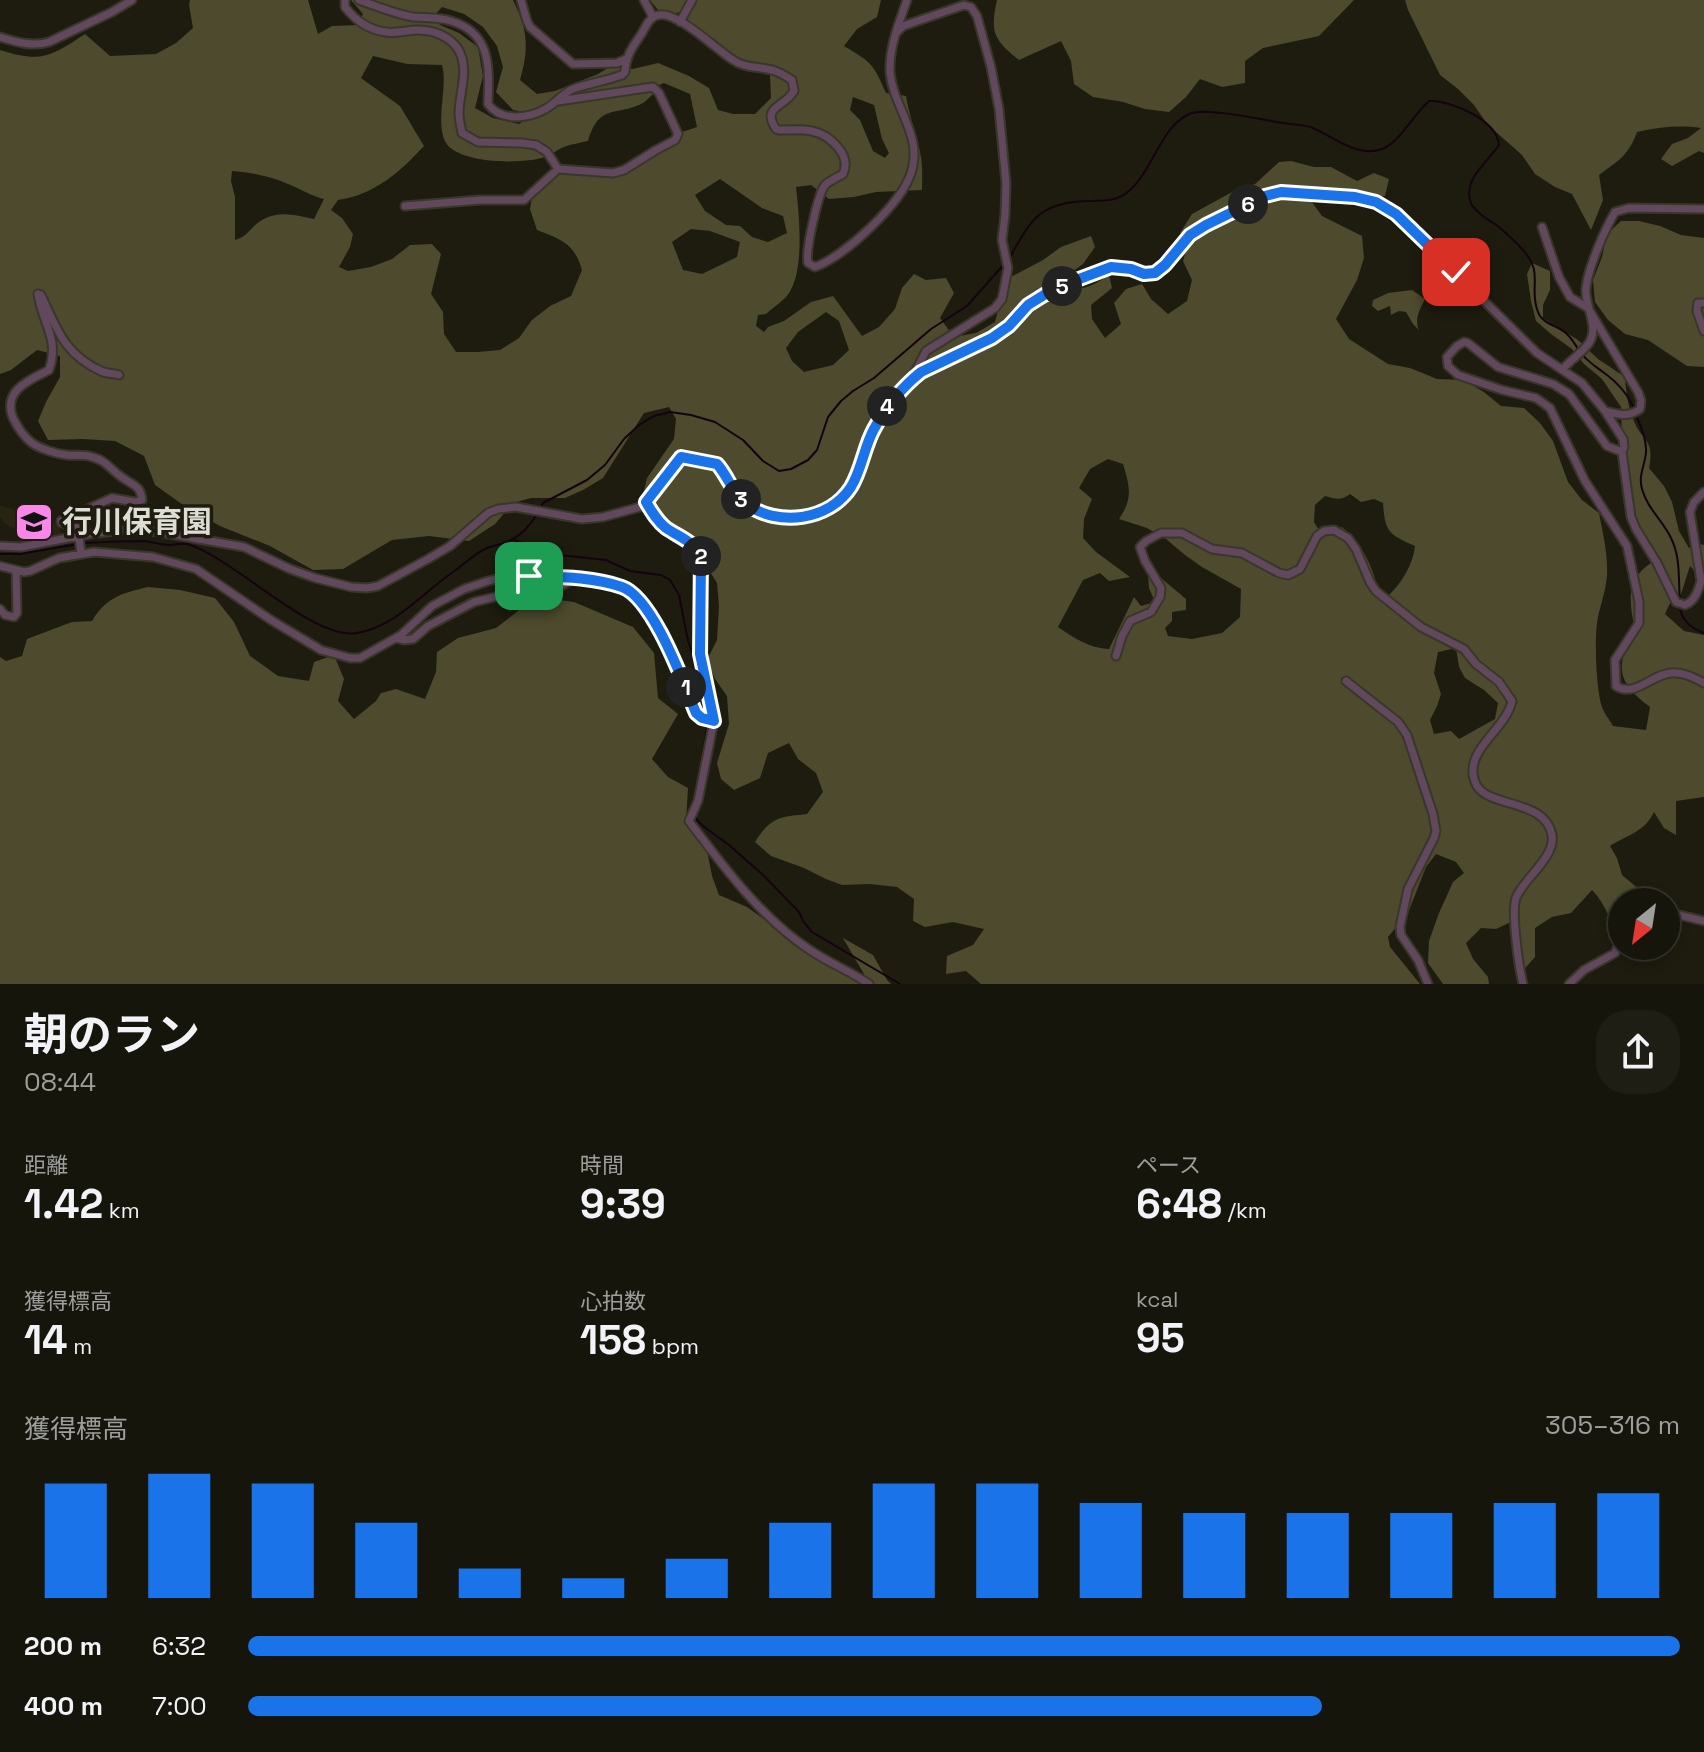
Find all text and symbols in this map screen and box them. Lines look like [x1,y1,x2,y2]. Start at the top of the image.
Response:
pin: 6 [1228,184,1268,224]
text: 6 [1241,190,1255,218]
pin [1422,238,1490,306]
icon: check [1434,250,1478,294]
pin: 5 [1042,266,1082,306]
text: 5 [1055,272,1069,300]
pin: 4 [867,386,907,426]
text: 4 [880,392,894,420]
pin: 3 [721,479,761,519]
text: 3 [734,485,748,513]
school or university icon: 行川保育園 [13,501,55,543]
place label: 行川保育園 [62,502,212,541]
pin: 2 [681,536,721,576]
pin [495,542,563,610]
text: 2 [694,542,708,570]
icon: arrive [507,554,551,598]
pin: 1 [666,667,706,707]
text: 1 [681,673,691,701]
north arrow [1608,888,1680,960]
map controls [1608,888,1680,960]
text: 朝のラン [24,1007,200,1063]
button: share [1596,1010,1680,1094]
text: 08:44 [24,1065,96,1099]
text: 距離 [24,1151,68,1179]
text: 時間 [580,1151,624,1179]
text: ペース [1136,1151,1201,1179]
text: 1.42 [24,1179,103,1230]
text: 9:39 [580,1179,666,1230]
text: 6:48 [1136,1179,1222,1230]
text: km [103,1196,140,1224]
text: /km [1222,1196,1267,1224]
text: kcal [1136,1285,1178,1313]
text: 獲得標高 [24,1287,112,1315]
text: 心拍数 [580,1287,646,1315]
text: 95 [1136,1313,1185,1364]
text: 14 [24,1315,68,1366]
text: 158 [580,1315,646,1366]
text: m [68,1332,92,1360]
text: bpm [646,1332,699,1360]
text: 305–316 m [1545,1408,1680,1442]
text: 獲得標高 [24,1412,128,1446]
text: 200 m [24,1629,102,1663]
text: 6:32 [152,1629,206,1663]
text: 400 m [24,1689,103,1723]
text: 7:00 [152,1689,207,1723]

